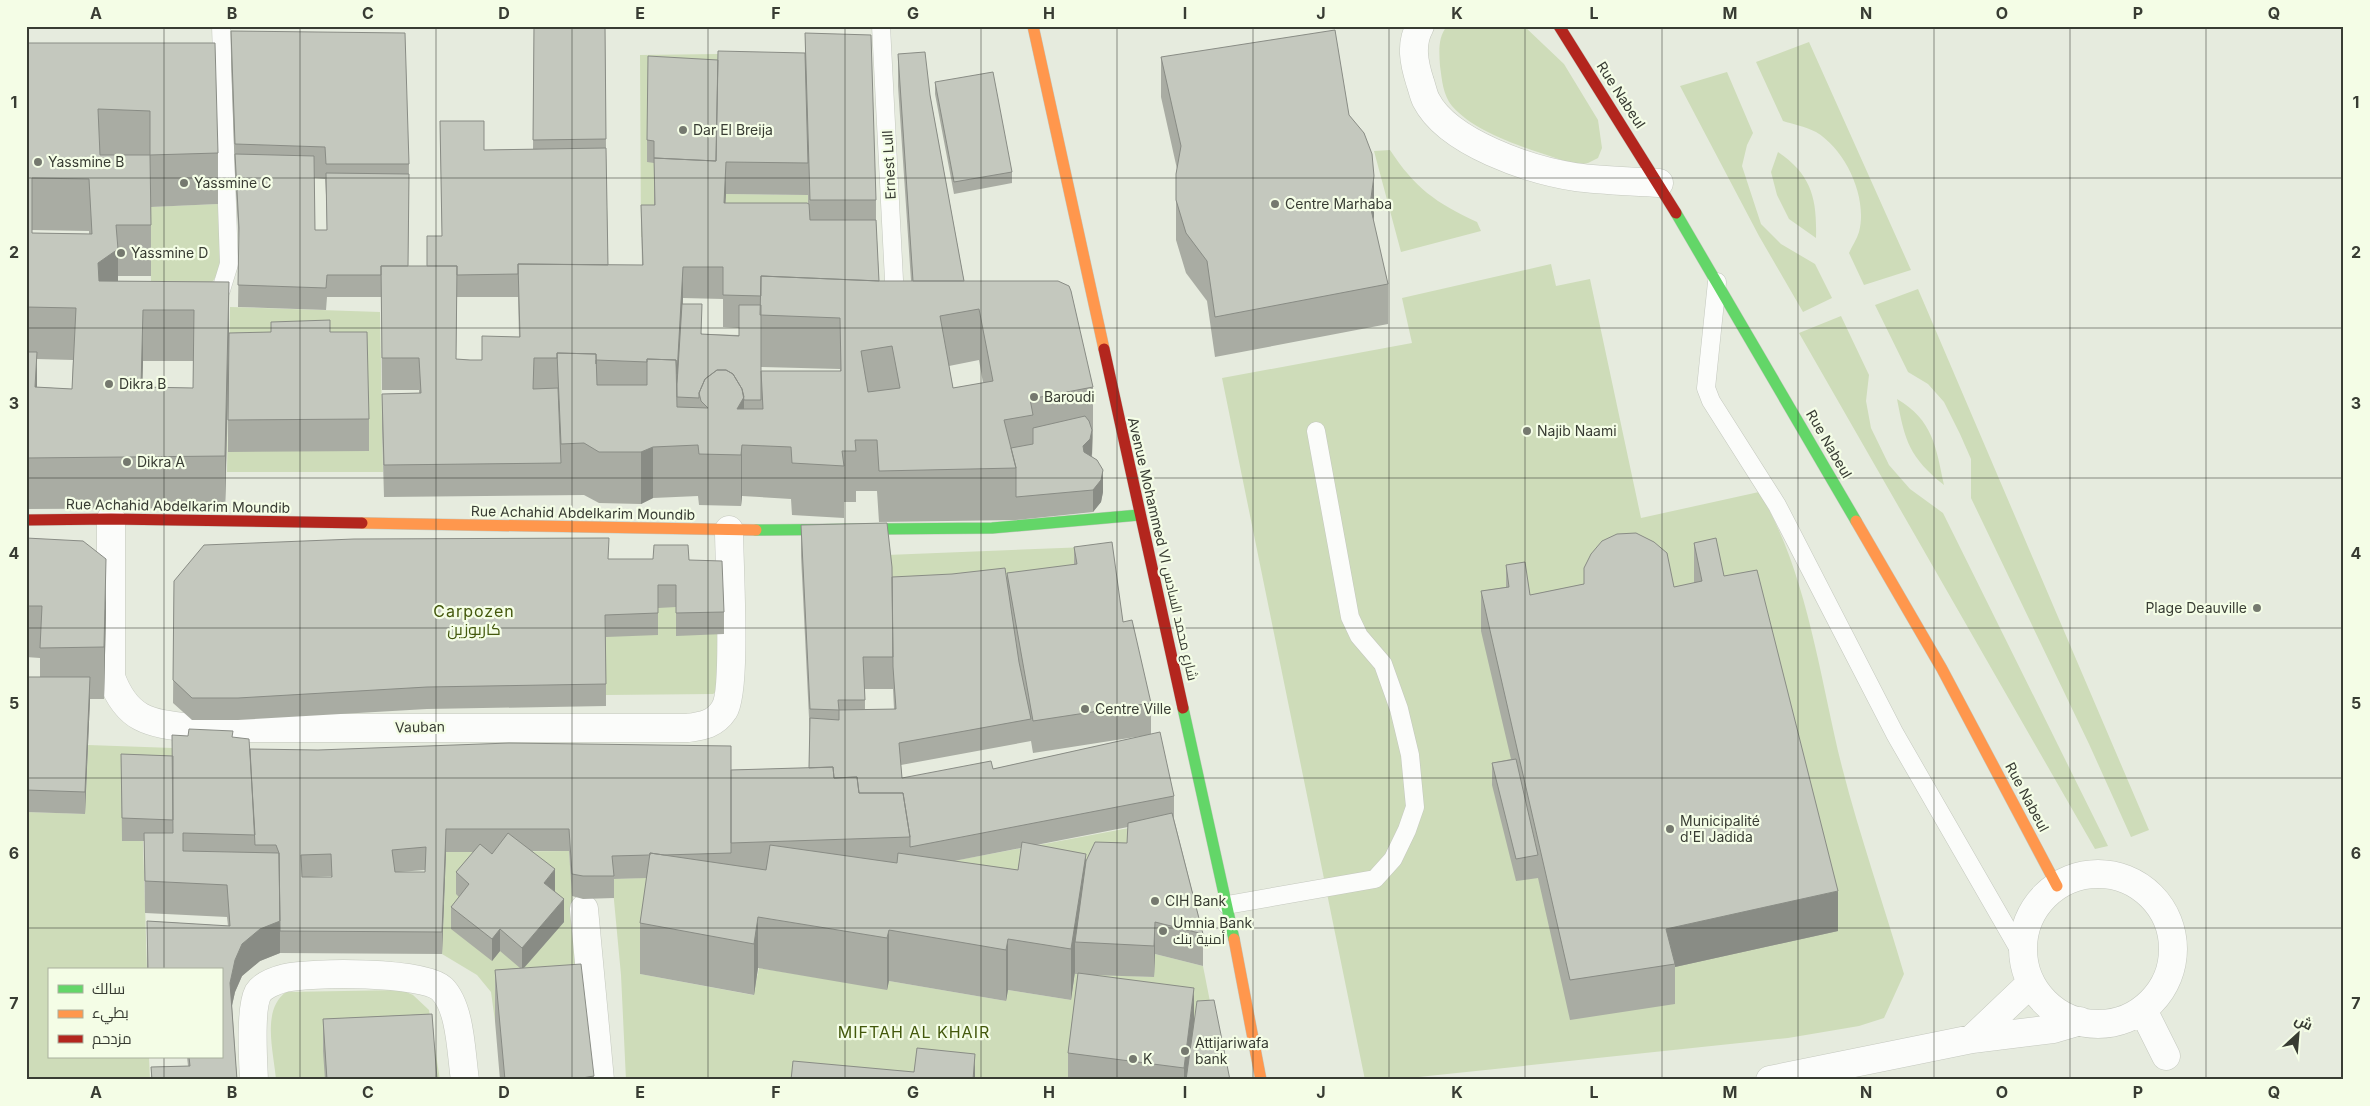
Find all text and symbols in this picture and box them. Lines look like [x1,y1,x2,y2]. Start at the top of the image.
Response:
text: A [90,3,102,23]
text: B [227,3,237,23]
text: C [362,3,374,23]
text: D [498,3,510,23]
text: E [635,3,645,23]
text: F [771,3,781,23]
text: G [907,3,919,23]
text: H [1043,3,1055,23]
text: I [1183,3,1187,23]
text: J [1316,3,1326,23]
text: K [1451,3,1463,23]
text: L [1589,3,1599,23]
text: M [1723,3,1737,23]
text: N [1860,3,1872,23]
text: O [1996,3,2008,23]
text: P [2133,3,2143,23]
text: Q [2268,3,2280,23]
street label: Rue Nabeul [1594,58,1649,131]
text: 1 [11,92,17,112]
text: 1 [2353,92,2359,112]
place label: Dar El Breija [693,121,773,138]
marker: Dar El Breija [677,124,689,136]
street label: Ernest Lull [878,130,899,200]
place label: Yassmine B [48,153,124,170]
marker: Yassmine B [32,156,44,168]
place label: Yassmine C [194,174,271,191]
marker: Yassmine C [178,177,190,189]
place label: Centre Marhaba [1285,195,1392,212]
marker: Centre Marhaba [1269,198,1281,210]
text: 2 [9,242,19,262]
text: 2 [2351,242,2361,262]
place label: Yassmine D [131,244,208,261]
marker: Yassmine D [115,247,127,259]
place label: Dikra B [119,375,166,392]
marker: Dikra B [103,378,115,390]
place label: Baroudi [1044,388,1095,405]
marker: Baroudi [1028,391,1040,403]
text: 3 [9,393,19,413]
text: 3 [2351,393,2361,413]
street label: Rue Nabeul [1803,407,1856,481]
street label: Avenue Mohammed VI شارع محمد السادس [1124,416,1202,682]
place label: Najib Naami [1537,422,1617,439]
marker: Najib Naami [1521,425,1533,437]
place label: Dikra A [137,453,185,470]
marker: Dikra A [121,456,133,468]
street label: Rue Achahid Abdelkarim Moundib [66,495,290,516]
street label: Rue Achahid Abdelkarim Moundib [471,502,695,523]
text: 4 [9,543,20,563]
text: 4 [2351,543,2362,563]
place label: Plage Deauville [2145,599,2247,616]
district label: Carpozen كاربوزين [433,601,515,640]
marker: Plage Deauville [2251,602,2263,614]
text: 5 [9,693,19,713]
text: 5 [2351,693,2361,713]
place label: Centre Ville [1095,700,1171,717]
marker: Centre Ville [1079,703,1091,715]
street label: Vauban [395,718,445,735]
street label: Rue Nabeul [2002,759,2053,834]
place label: Municipalité d'El Jadida [1680,812,1760,845]
marker: Municipalité d'El Jadida [1664,823,1676,835]
text: 6 [9,843,19,863]
text: 6 [2351,843,2361,863]
place label: CIH Bank [1165,892,1227,909]
marker: CIH Bank [1149,895,1161,907]
place label: Umnia Bank أمنية بنك [1173,914,1252,947]
marker: Umnia Bank أمنية بنك [1157,925,1169,937]
legend [48,968,222,1058]
text: سالك [92,979,125,998]
text: 7 [9,993,19,1013]
text: 7 [2351,993,2361,1013]
text: بطيء [92,1003,129,1025]
north arrow [2272,1008,2322,1058]
text: ش [2292,1010,2316,1034]
district label: MIFTAH AL KHAIR [838,1022,990,1042]
text: مزدحم [92,1029,132,1049]
place label: Attijariwafa bank [1195,1034,1269,1067]
marker: Attijariwafa bank [1179,1045,1191,1057]
place label: K [1143,1050,1153,1067]
marker: K [1127,1053,1139,1065]
text: A [90,1082,102,1102]
text: B [227,1082,237,1102]
text: C [362,1082,374,1102]
text: D [498,1082,510,1102]
text: E [635,1082,645,1102]
text: F [771,1082,781,1102]
text: G [907,1082,919,1102]
text: H [1043,1082,1055,1102]
text: I [1183,1082,1187,1102]
text: J [1316,1082,1326,1102]
text: K [1451,1082,1463,1102]
text: L [1589,1082,1599,1102]
text: M [1723,1082,1737,1102]
text: N [1860,1082,1872,1102]
text: O [1996,1082,2008,1102]
text: P [2133,1082,2143,1102]
text: Q [2268,1082,2280,1102]

